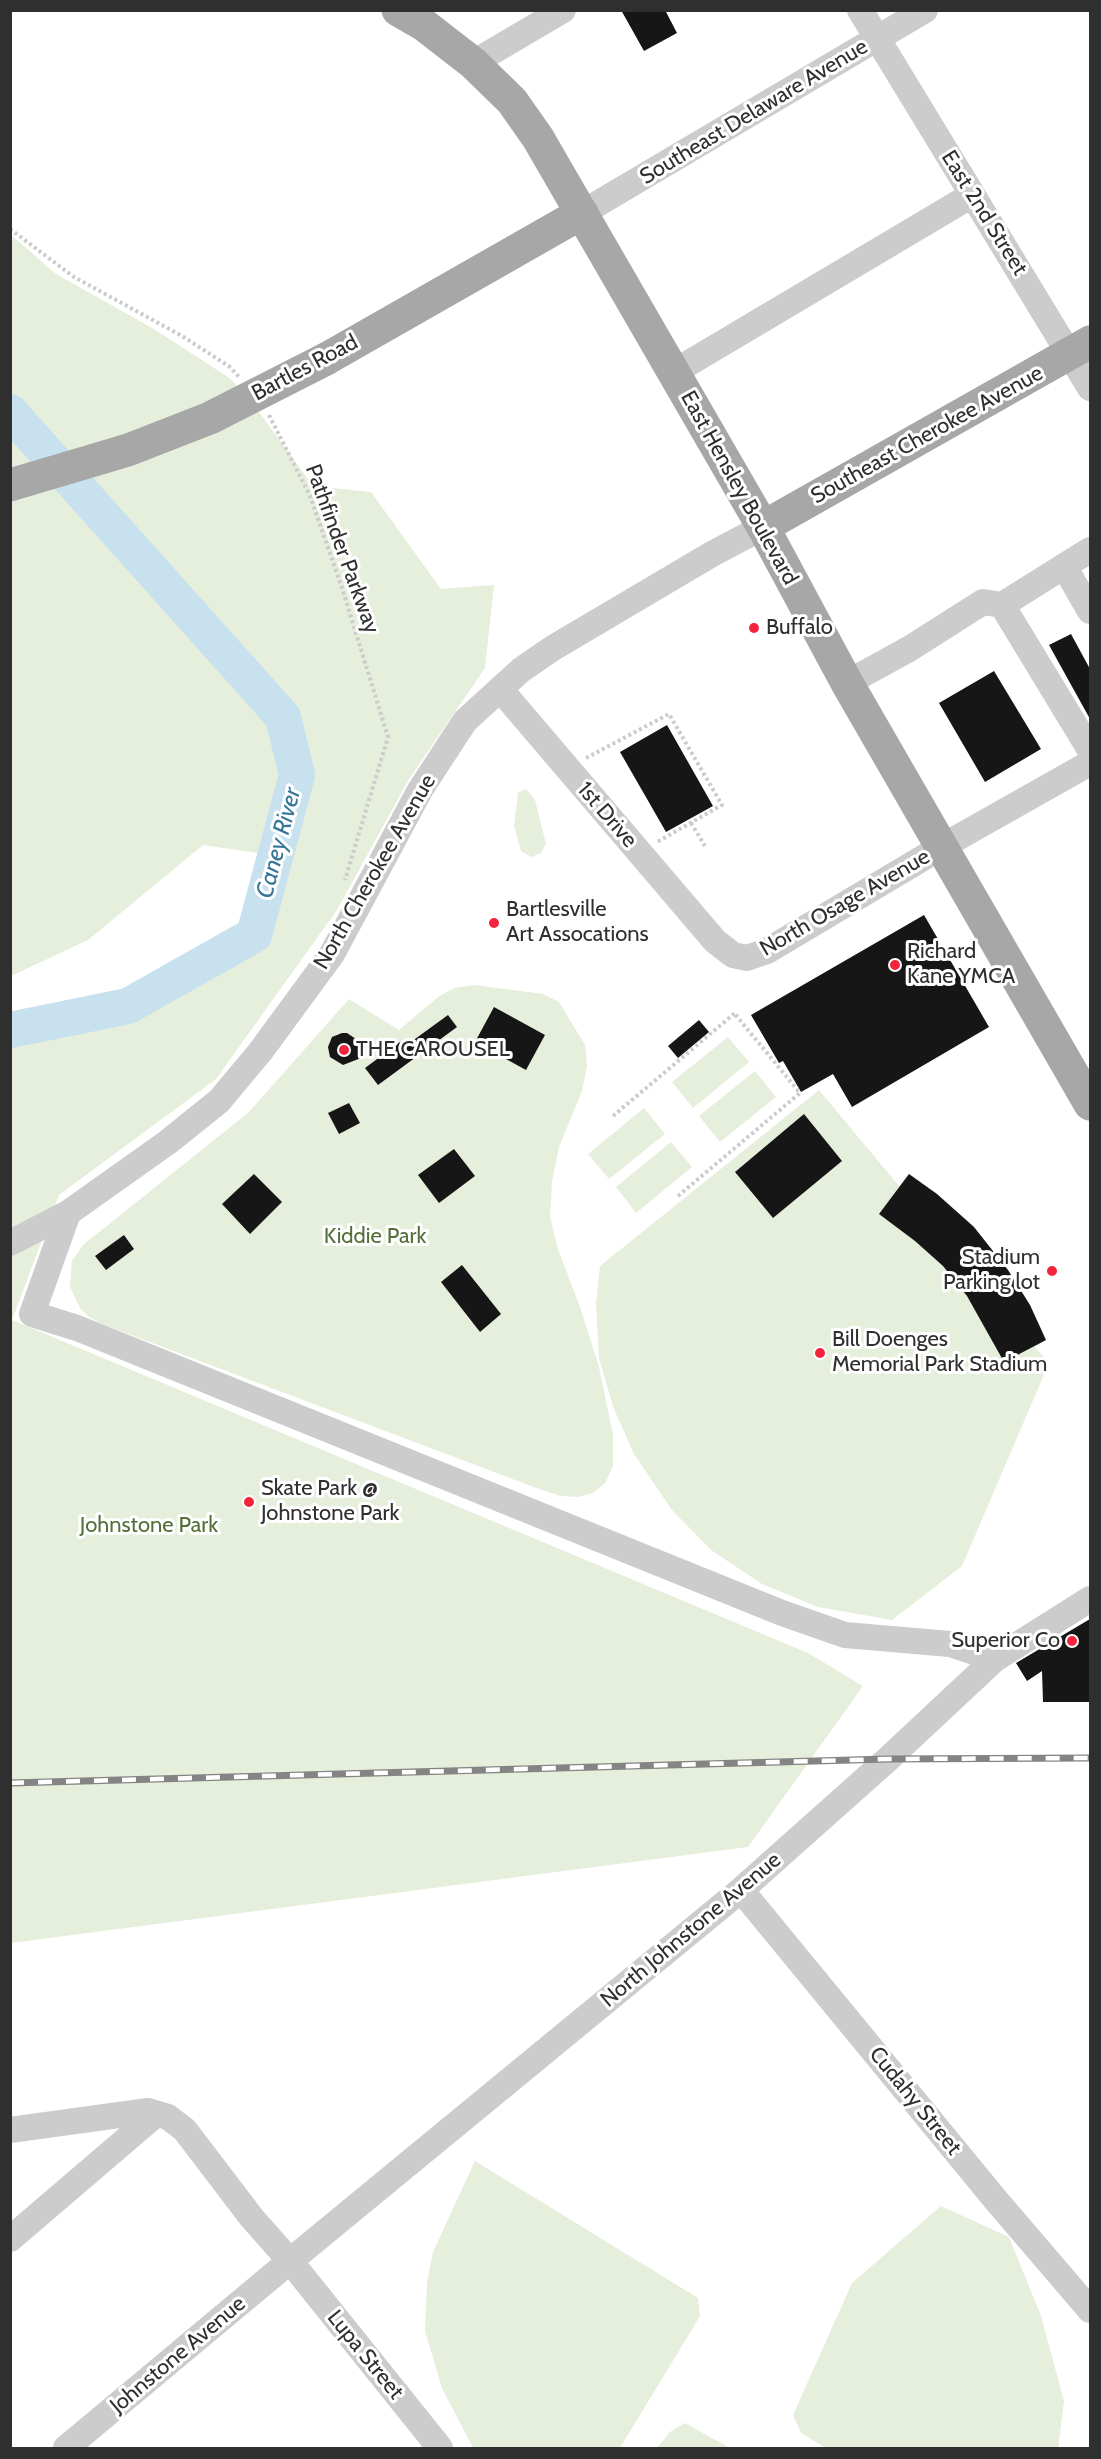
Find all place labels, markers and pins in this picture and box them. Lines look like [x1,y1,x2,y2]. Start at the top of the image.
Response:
place label: Buffalo [766,615,833,641]
marker: Buffalo [747,621,761,635]
place label: Bartlesville Art Assocations [506,897,649,948]
marker: Bartlesville Art Assocations [487,916,501,930]
place label: Richard Kane YMCA [907,939,1015,990]
marker: Richard Kane YMCA [888,958,902,972]
place label: THE CAROUSEL [356,1037,510,1063]
marker: THE CAROUSEL [337,1043,351,1057]
place label: Stadium Parking lot [943,1245,1040,1296]
marker: Stadium Parking lot [1045,1264,1059,1278]
place label: Bill Doenges Memorial Park Stadium [832,1327,1047,1378]
marker: Bill Doenges Memorial Park Stadium [813,1346,827,1360]
place label: Skate Park @ Johnstone Park [261,1476,399,1528]
marker: Skate Park @ Johnstone Park [242,1495,256,1509]
place label: Superior Co [951,1628,1060,1654]
marker: Superior Co [1065,1634,1079,1648]

